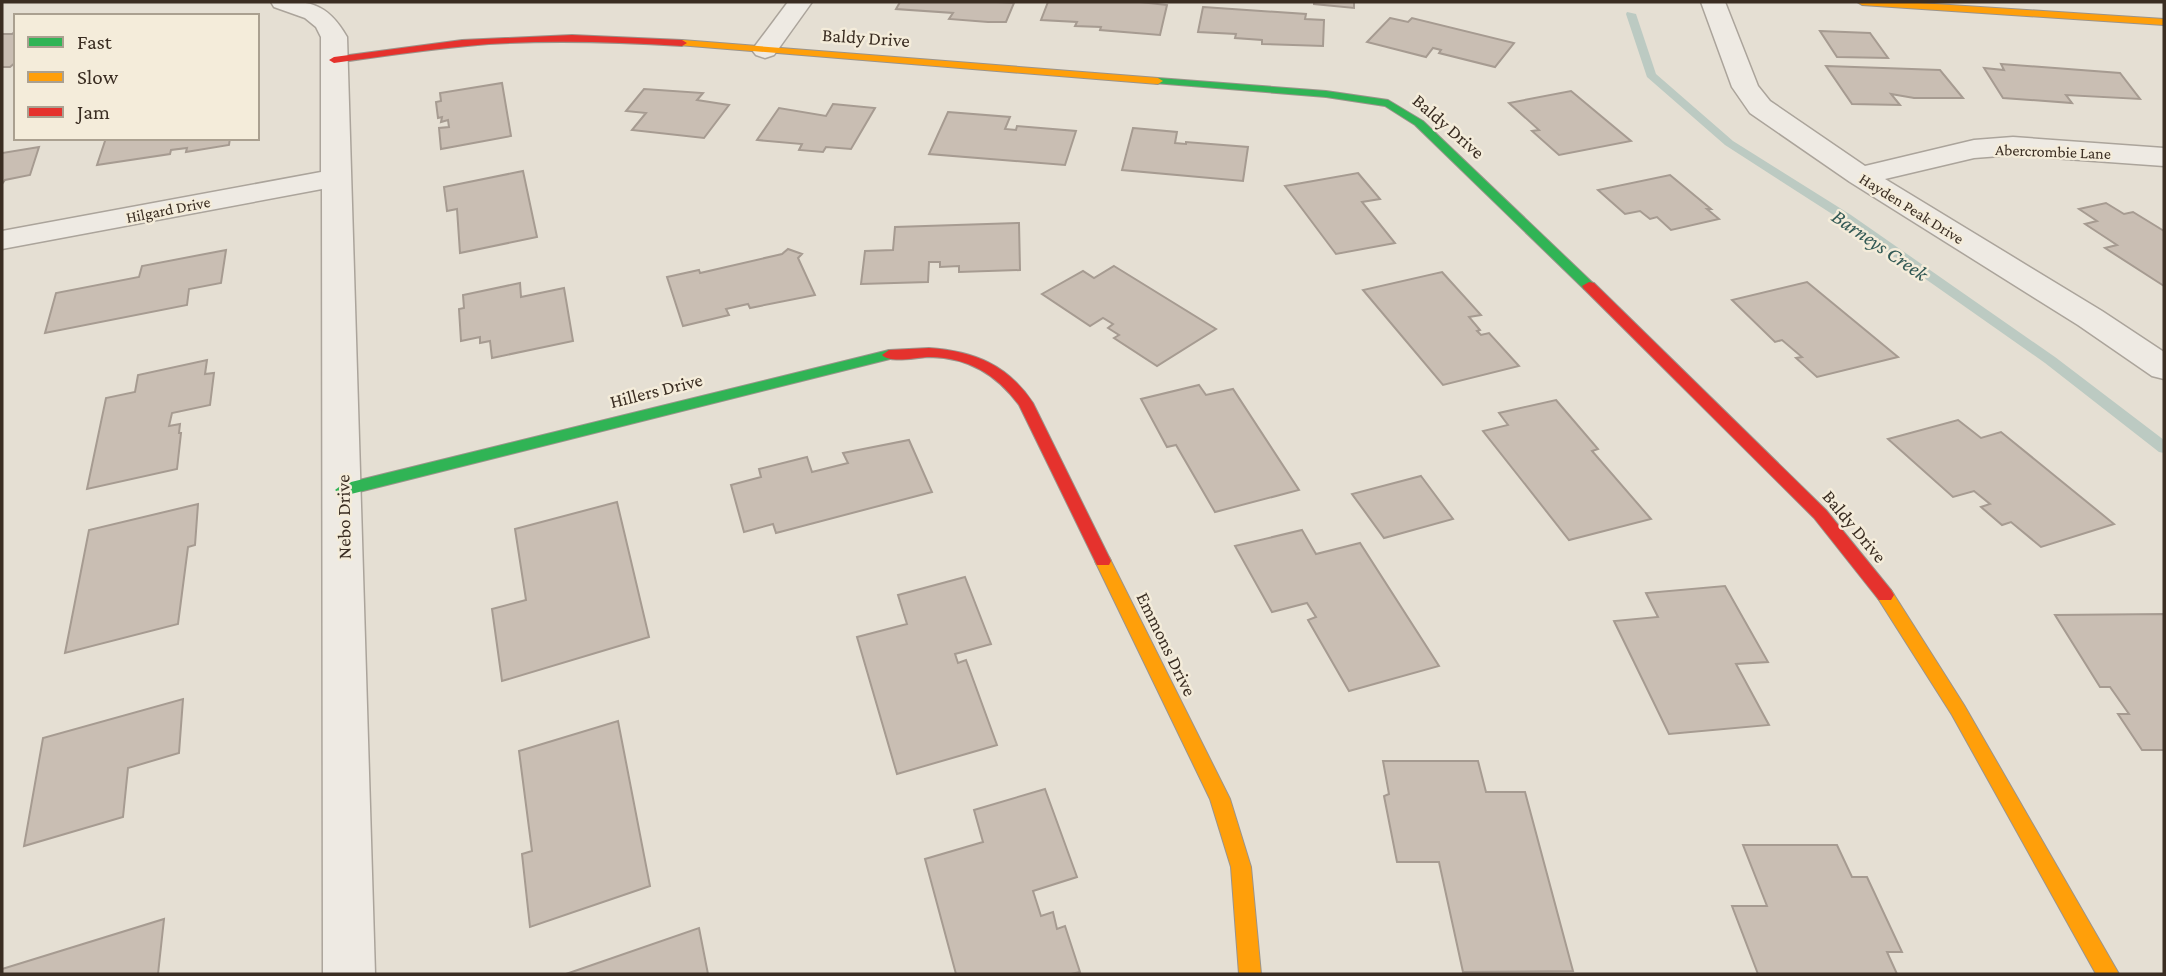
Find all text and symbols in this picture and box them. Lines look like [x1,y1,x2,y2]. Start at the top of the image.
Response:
legend [14,14,259,140]
street label: Baldy Drive [821,24,911,51]
text: Fast [77,30,113,54]
text: Slow [77,65,119,89]
street label: Baldy Drive [1409,90,1489,163]
text: Jam [75,100,110,124]
street label: Abercrombie Lane [1995,141,2111,162]
street label: Hayden Peak Drive [1856,169,1967,248]
street label: Hilgard Drive [125,193,212,227]
water label: Barneys Creek [1827,204,1933,286]
street label: Hillers Drive [608,369,705,412]
street label: Nebo Drive [332,474,355,560]
street label: Baldy Drive [1818,486,1891,567]
street label: Emmons Drive [1132,589,1201,700]

